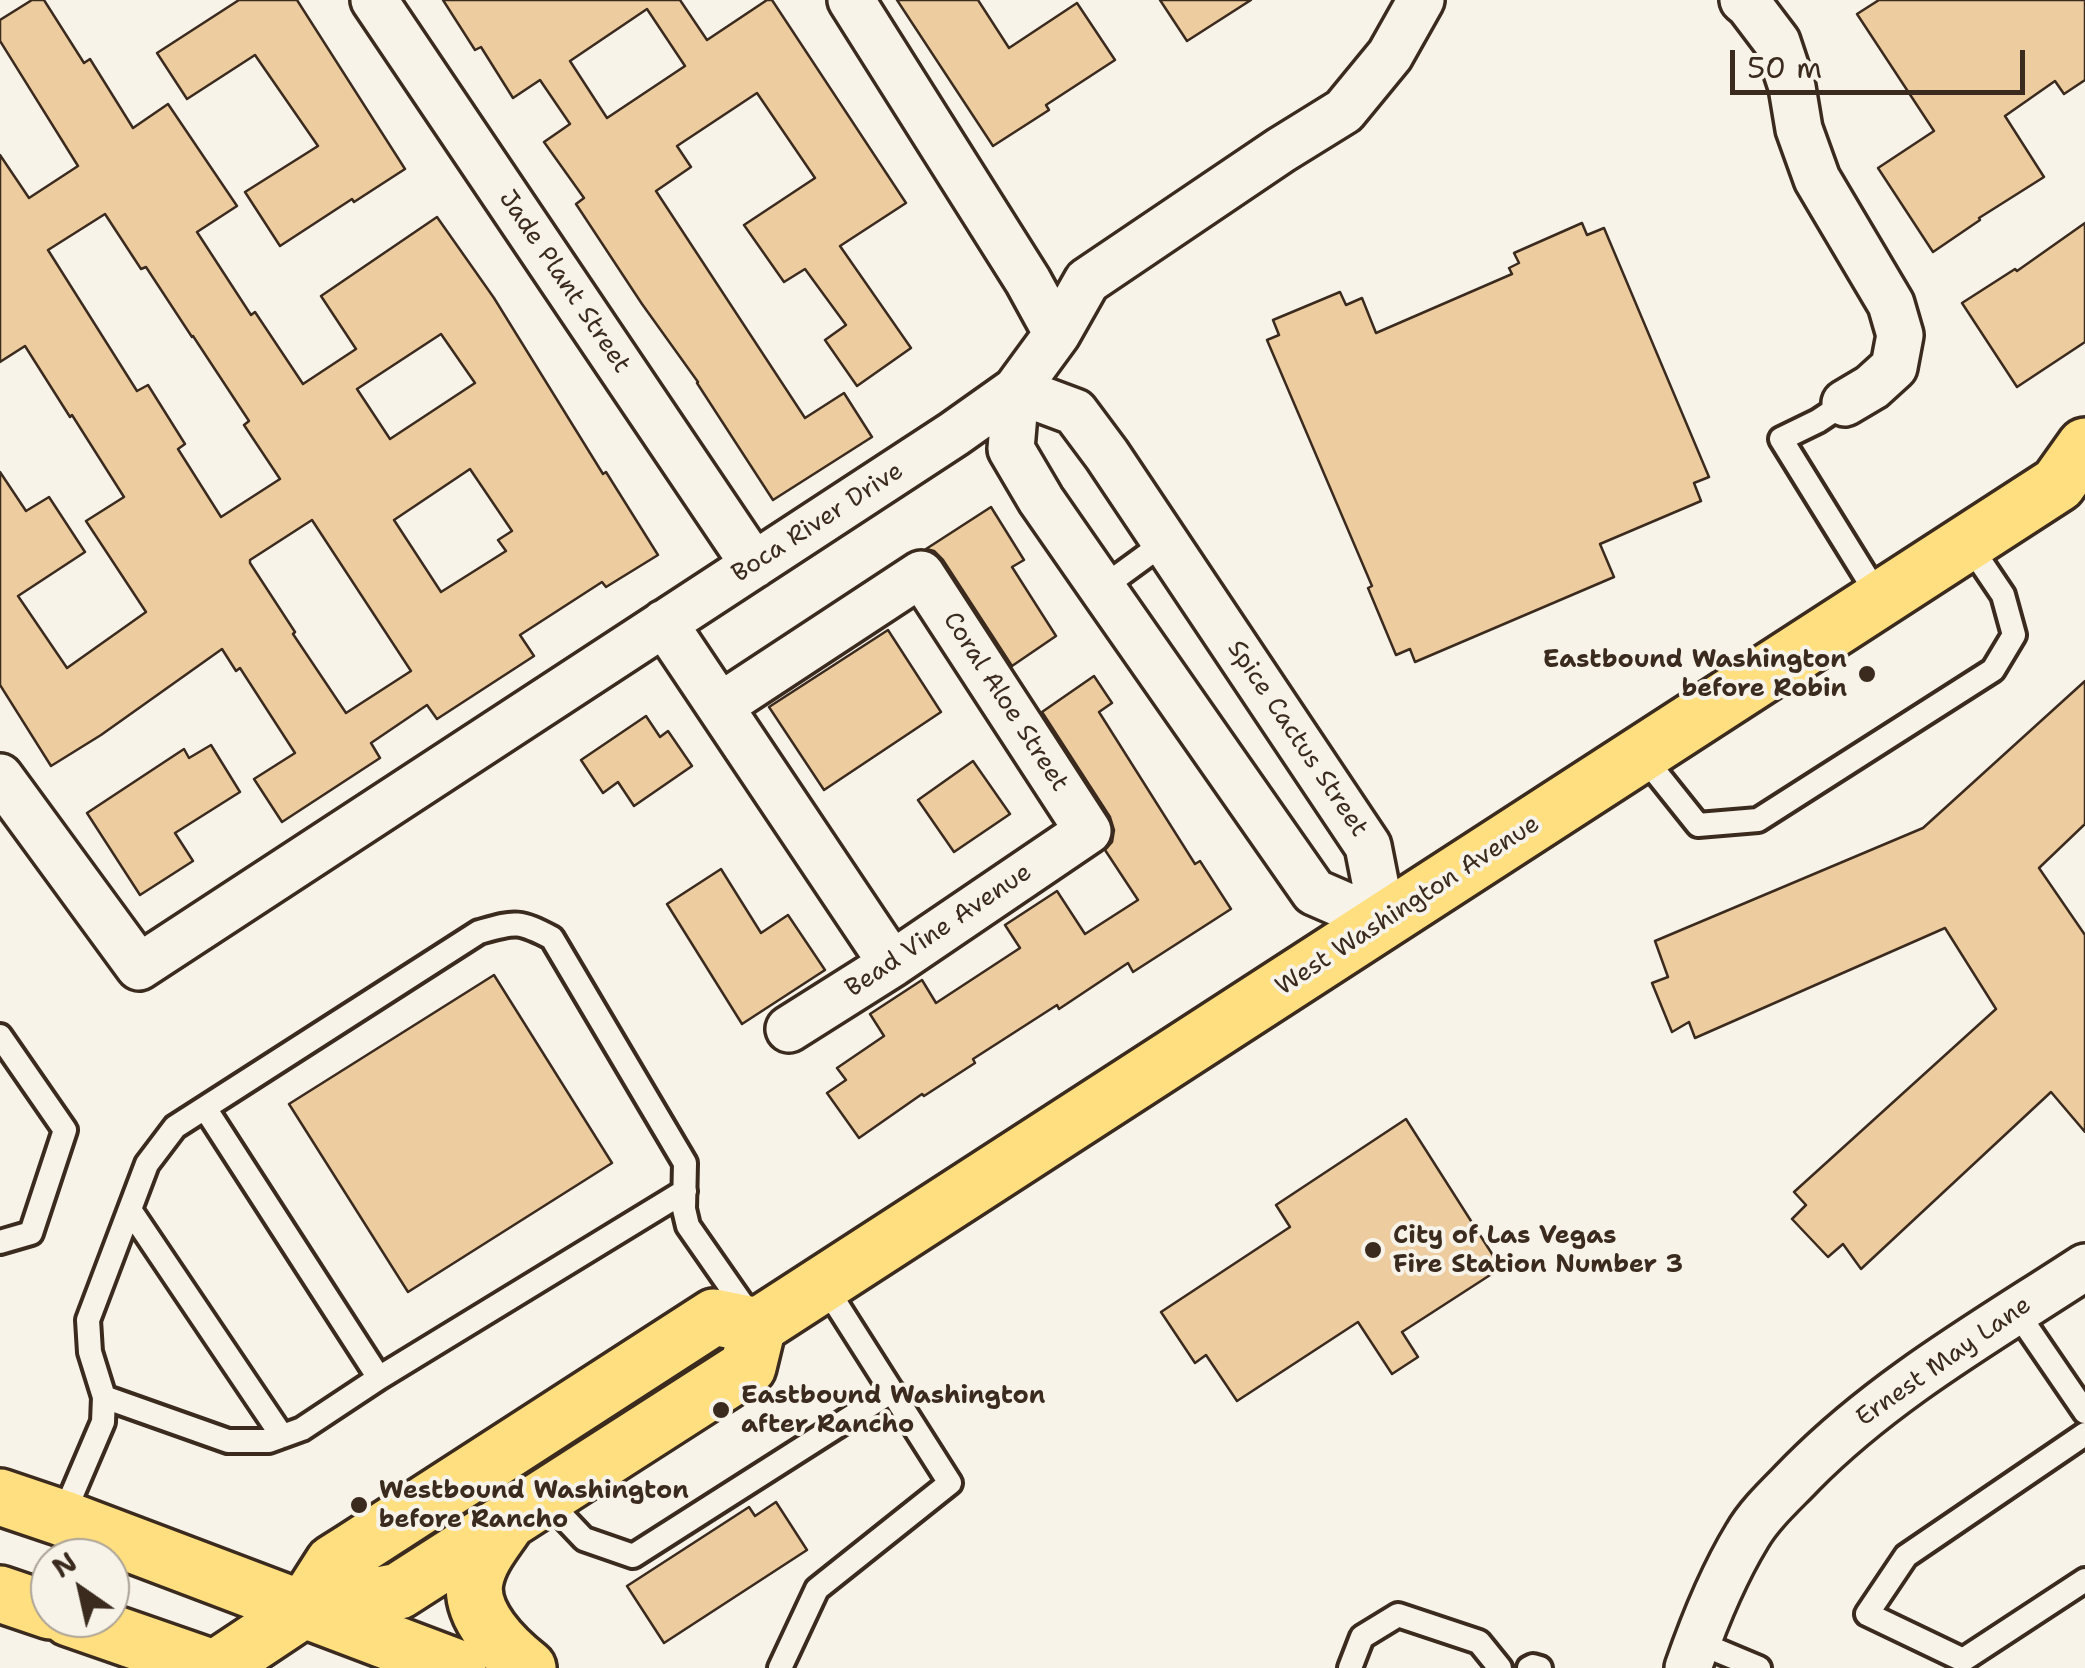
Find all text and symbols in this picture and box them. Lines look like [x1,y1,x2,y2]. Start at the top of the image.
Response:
scale bar [1735,30,2030,92]
text: 50 m [1747,47,1822,88]
street label: Jade Plant Street [492,185,636,379]
street label: Boca River Drive [727,456,909,590]
street label: Coral Aloe Street [936,607,1074,797]
street label: Spice Cactus Street [1220,635,1374,843]
place label: Eastbound Washington before Robin [1543,645,1847,704]
marker: Eastbound Washington before Robin [1856,663,1878,685]
street label: West Washington Avenue [1271,810,1545,1002]
street label: Bead Vine Avenue [840,858,1038,1004]
place label: City of Las Vegas Fire Station Number 3 [1393,1221,1683,1280]
marker: City of Las Vegas Fire Station Number 3 [1362,1239,1384,1261]
street label: Ernest May Lane [1851,1291,2037,1433]
place label: Eastbound Washington after Rancho [741,1381,1045,1440]
marker: Eastbound Washington after Rancho [710,1399,732,1421]
place label: Westbound Washington before Rancho [379,1476,689,1535]
marker: Westbound Washington before Rancho [348,1494,370,1516]
north arrow [30,1538,130,1638]
text: N [45,1543,84,1587]

